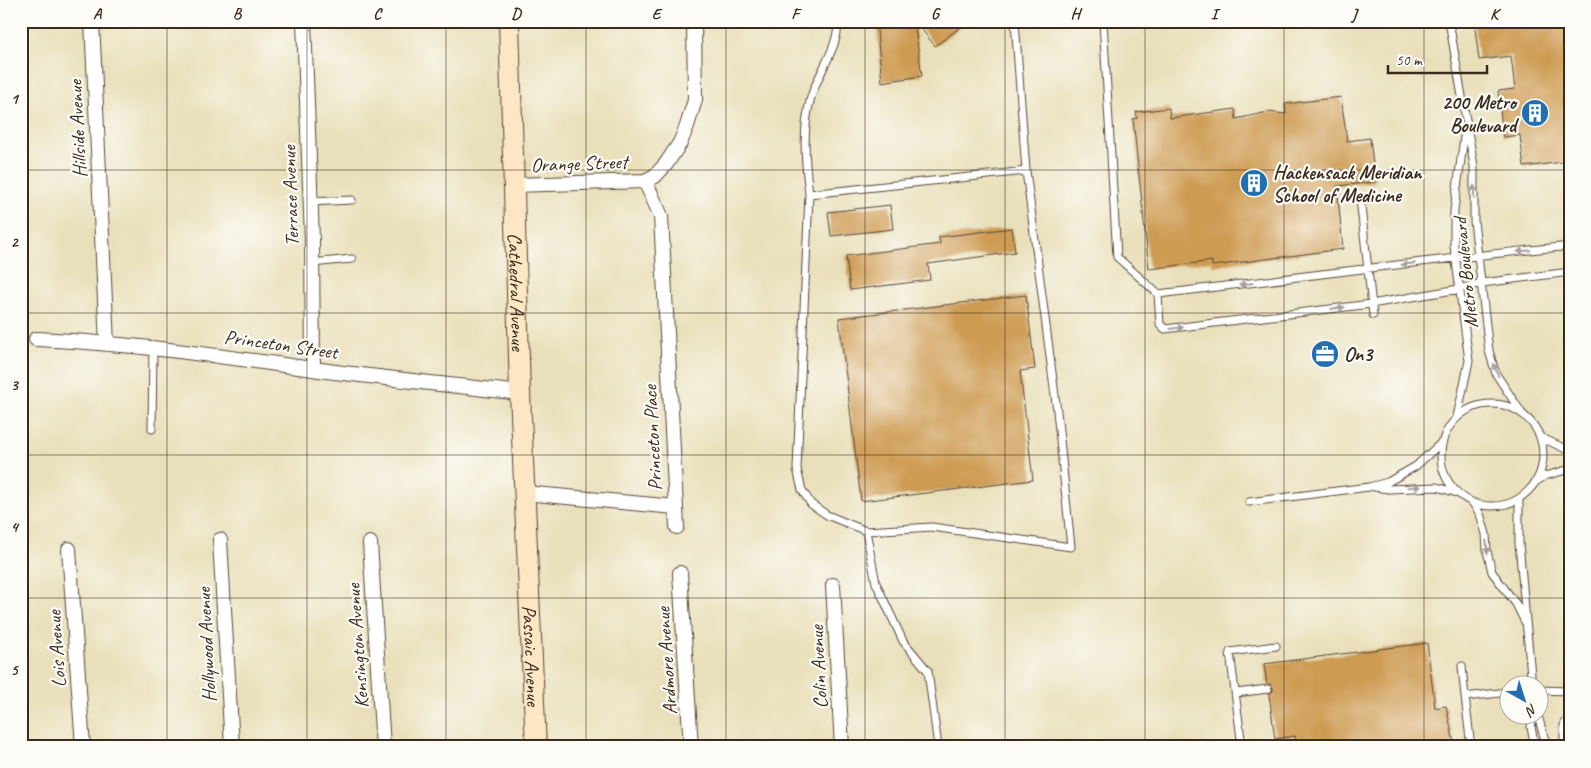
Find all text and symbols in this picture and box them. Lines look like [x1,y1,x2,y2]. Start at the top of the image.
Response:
text: A [93,4,103,24]
text: B [233,4,243,24]
text: C [373,4,383,24]
text: D [511,4,522,24]
text: E [652,4,663,24]
text: F [791,4,802,24]
text: G [931,4,941,24]
text: H [1070,4,1082,24]
text: I [1211,4,1221,24]
text: J [1350,4,1359,24]
text: K [1490,4,1502,24]
scale bar [1388,42,1487,74]
text: 50 m [1396,51,1423,70]
street label: Hillside Avenue [62,78,93,178]
text: 1 [10,89,19,109]
place label: 200 Metro Boulevard [1442,90,1520,138]
building icon: 200 Metro Boulevard [1520,98,1550,128]
street label: Terrace Avenue [276,144,305,247]
street label: Orange Street [530,149,631,178]
place label: Hackensack Meridian School of Medicine [1273,160,1423,208]
building icon: Hackensack Meridian School of Medicine [1239,168,1269,198]
one-way arrow [1470,184,1478,200]
street label: Metro Boulevard [1447,213,1484,329]
text: 2 [10,232,19,252]
street label: Cathedral Avenue [502,233,531,353]
one-way arrow [1516,247,1532,255]
one-way arrow [1400,261,1416,269]
one-way arrow [1238,280,1254,288]
one-way arrow [1330,304,1346,312]
street label: Princeton Street [223,324,341,365]
one-way arrow [1169,324,1185,332]
office icon: On3 [1310,339,1340,369]
place label: On3 [1344,342,1374,367]
one-way arrow [1491,363,1499,377]
text: 3 [10,375,19,395]
street label: Princeton Place [637,383,668,491]
one-way arrow [1406,483,1422,491]
text: 4 [10,517,19,537]
one-way arrow [1483,540,1491,556]
street label: Kensington Avenue [341,581,374,709]
street label: Hollywood Avenue [191,585,222,703]
street label: Passaic Avenue [517,605,546,708]
street label: Ardmore Avenue [650,605,683,716]
street label: Lois Avenue [41,608,72,688]
street label: Colin Avenue [804,623,833,709]
text: 5 [11,660,20,680]
north arrow [1498,676,1548,726]
text: N [1521,700,1541,721]

